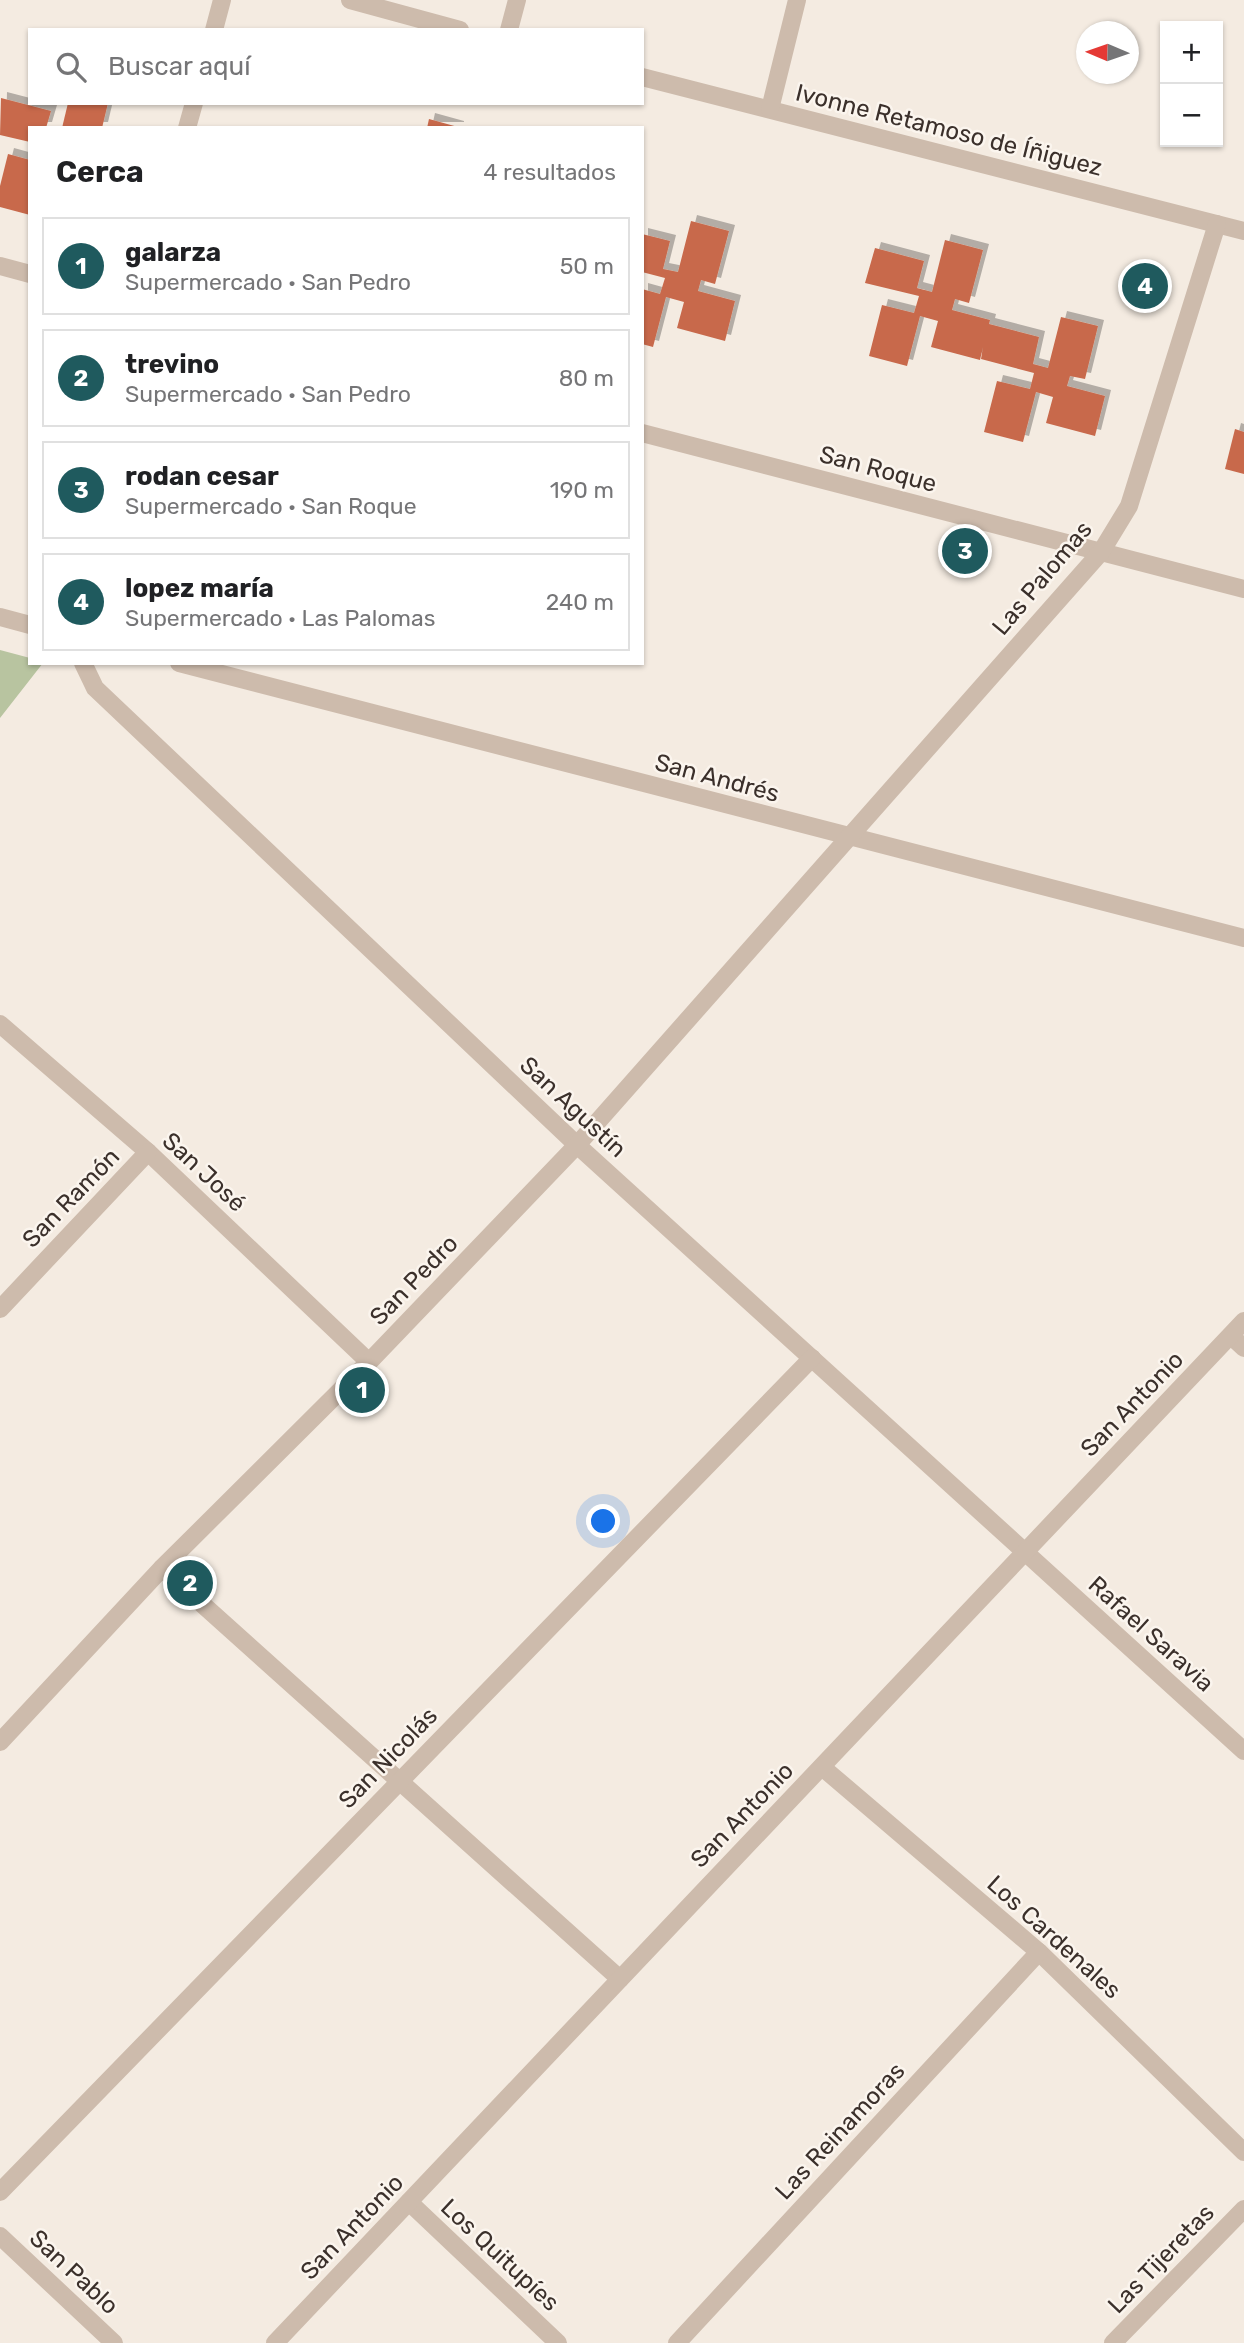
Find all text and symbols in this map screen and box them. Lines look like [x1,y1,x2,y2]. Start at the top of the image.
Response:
north arrow [1076,21,1139,84]
map controls [1160,21,1223,147]
button: + [1160,21,1223,84]
search box [28,28,644,105]
icon: search [52,48,90,86]
text: Buscar aquí [108,51,250,82]
street label: Ivonne Retamoso de Íñiguez [793,78,1105,182]
button: − [1160,84,1223,147]
text: Cerca [56,154,144,190]
text: 4 resultados [483,158,616,186]
text: galarza [125,237,221,268]
text: 1 [75,252,87,280]
text: 50 m [560,252,614,280]
pin: 4 [1122,260,1168,312]
text: Supermercado · San Pedro [125,268,411,296]
text: trevino [125,349,219,380]
text: 2 [74,364,88,392]
text: 80 m [559,364,614,392]
text: Supermercado · San Pedro [125,380,411,408]
street label: San Roque [816,440,940,498]
text: rodan cesar [125,461,279,492]
text: 3 [73,476,89,504]
text: 190 m [550,476,614,504]
text: Supermercado · San Roque [125,492,417,520]
street label: Las Palomas [986,515,1098,641]
pin: 3 [942,525,988,577]
text: lopez maría [125,573,274,604]
text: 4 [73,588,89,616]
text: 240 m [546,588,614,616]
text: Supermercado · Las Palomas [125,604,435,632]
street label: San Andrés [652,748,782,808]
street label: San Agustín [514,1051,632,1163]
street label: San José [157,1127,251,1217]
street label: San Ramón [17,1143,125,1253]
street label: San Pedro [364,1229,464,1331]
street label: San Antonio [1075,1345,1189,1463]
pin: 1 [339,1364,385,1416]
your location [586,1504,620,1538]
pin: 2 [167,1557,213,1609]
street label: Rafael Saravia [1083,1570,1219,1698]
street label: San Nicolás [333,1702,443,1814]
street label: San Antonio [685,1756,799,1874]
street label: Los Cardenales [981,1870,1127,2004]
street label: Las Reinamoras [769,2057,911,2205]
street label: San Antonio [295,2168,409,2286]
street label: Los Quitupíes [435,2193,565,2317]
street label: Las Tijeretas [1102,2199,1220,2319]
street label: San Pablo [24,2224,124,2320]

